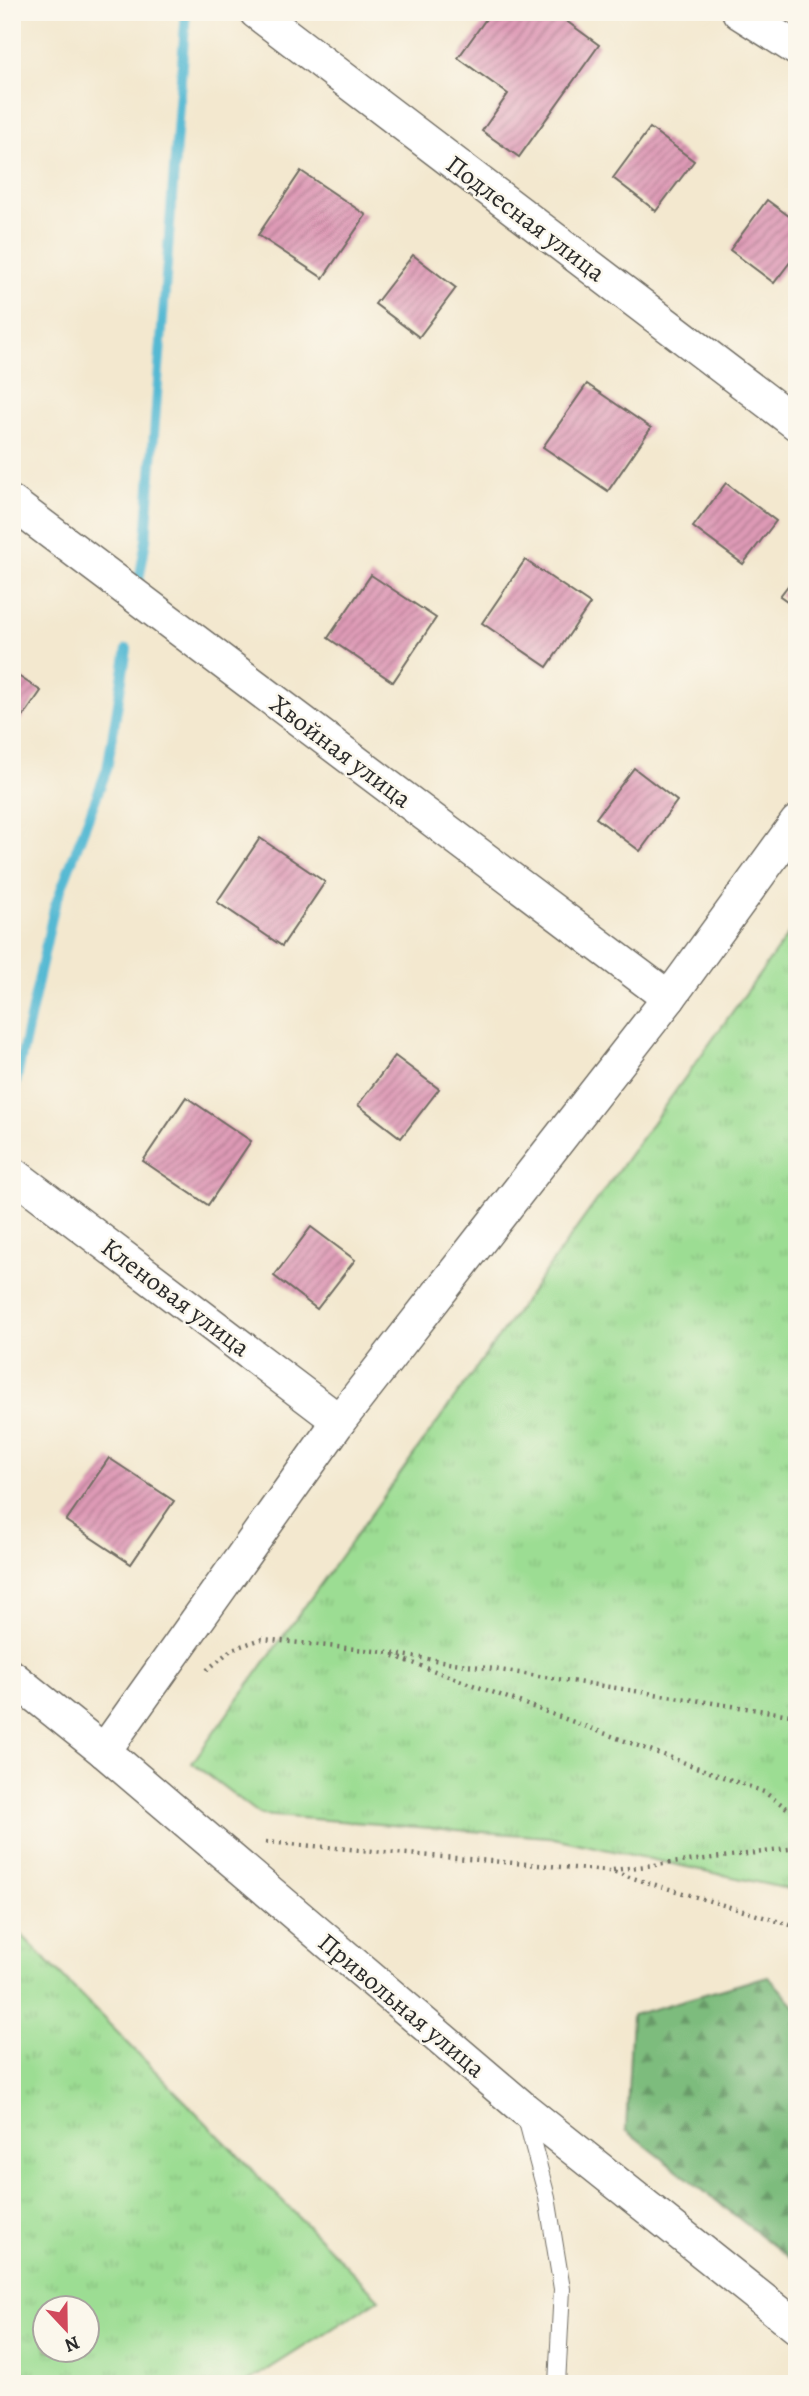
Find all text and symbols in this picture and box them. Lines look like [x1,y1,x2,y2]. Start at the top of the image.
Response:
street label: Подлесная улица [439,147,613,290]
street label: Хвойная улица [263,687,419,816]
street label: Кленовая улица [94,1230,257,1365]
street label: Привольная улица [311,1925,493,2086]
north arrow [32,2294,102,2364]
text: N [61,2329,83,2359]

